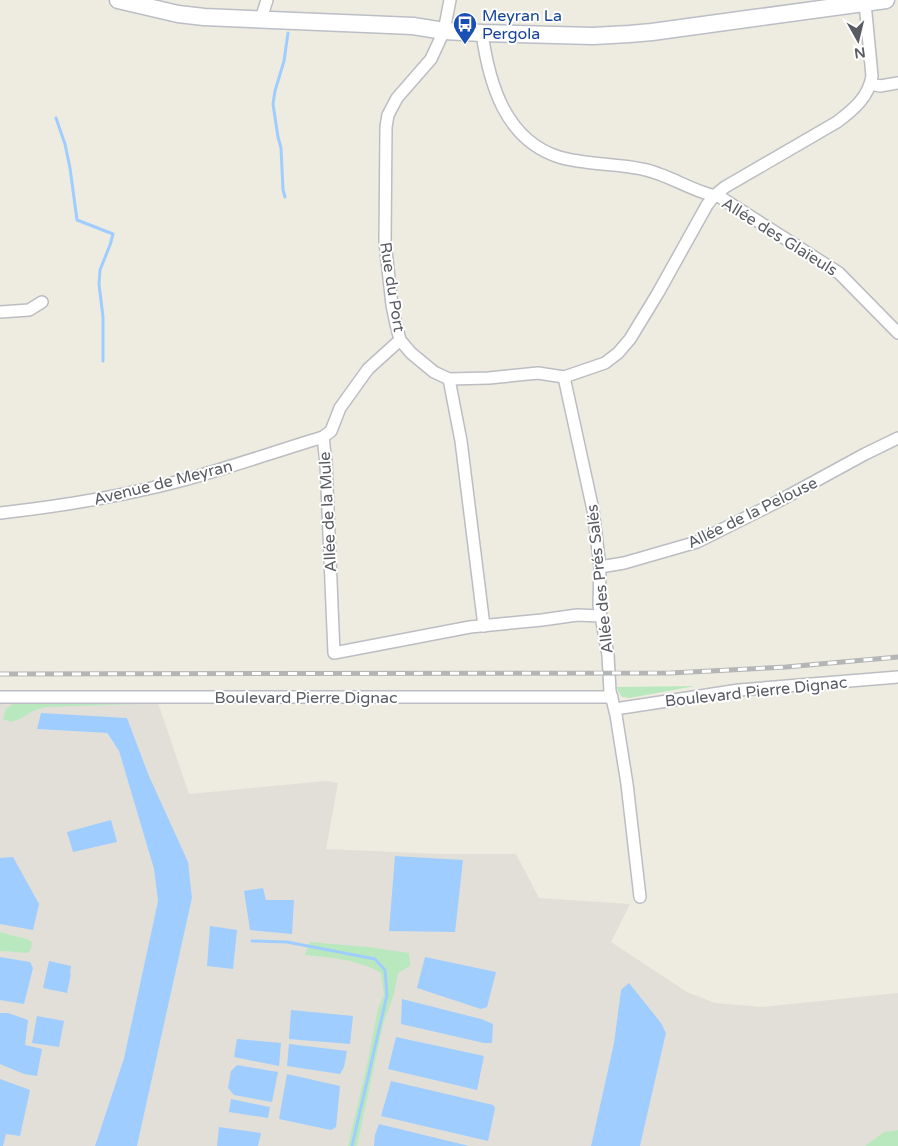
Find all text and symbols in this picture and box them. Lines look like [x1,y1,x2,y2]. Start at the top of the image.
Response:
place label: Meyran La Pergola [482,6,562,44]
bus stop icon: Meyran La Pergola [452,11,478,45]
north arrow [833,15,883,65]
text: N [853,43,866,62]
street label: Allée des Glaïeuls [718,193,841,280]
street label: Rue du Port [375,241,409,334]
street label: Allée de la Mule [315,451,341,573]
street label: Avenue de Meyran [92,456,235,510]
street label: Allée de la Pelouse [684,473,821,553]
street label: Allée des Prés Salés [582,503,618,655]
street label: Boulevard Pierre Dignac [664,672,848,712]
street label: Boulevard Pierre Dignac [214,688,398,708]

